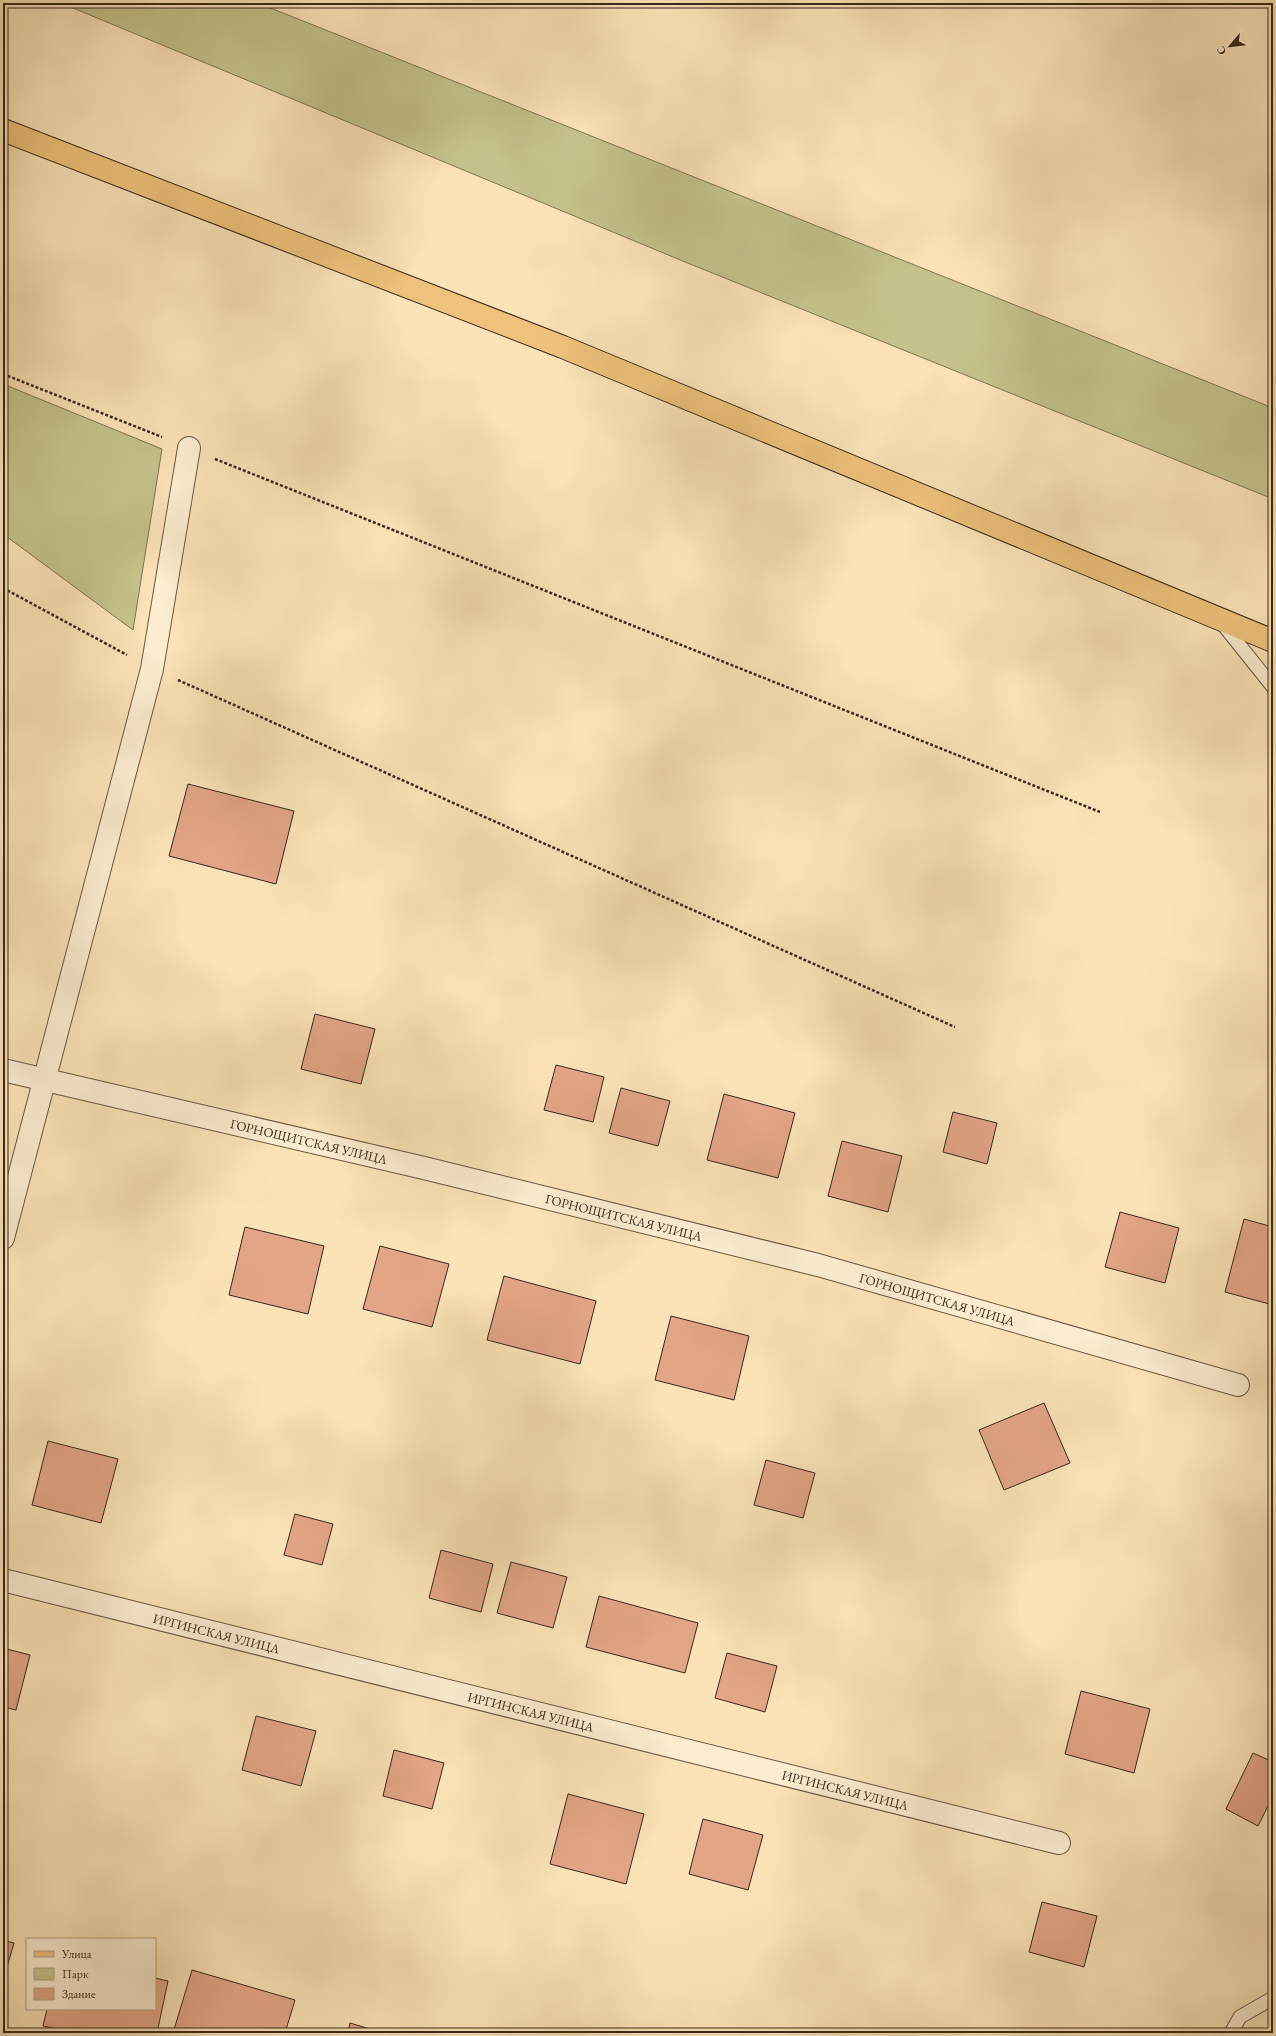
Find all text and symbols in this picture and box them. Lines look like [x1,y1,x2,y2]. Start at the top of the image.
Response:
north arrow [1210,26,1250,66]
text: С [1213,44,1229,57]
street label: ГОРНОЩИТСКАЯ УЛИЦА [229,1115,390,1168]
street label: ГОРНОЩИТСКАЯ УЛИЦА [544,1190,705,1245]
street label: ГОРНОЩИТСКАЯ УЛИЦА [858,1269,1018,1330]
street label: ИРГИНСКАЯ УЛИЦА [151,1609,282,1657]
street label: ИРГИНСКАЯ УЛИЦА [466,1688,597,1736]
street label: ИРГИНСКАЯ УЛИЦА [780,1766,911,1814]
legend [26,1938,156,2010]
text: Улица [61,1946,92,1962]
text: Парк [62,1966,89,1982]
text: Здание [62,1986,96,2002]

